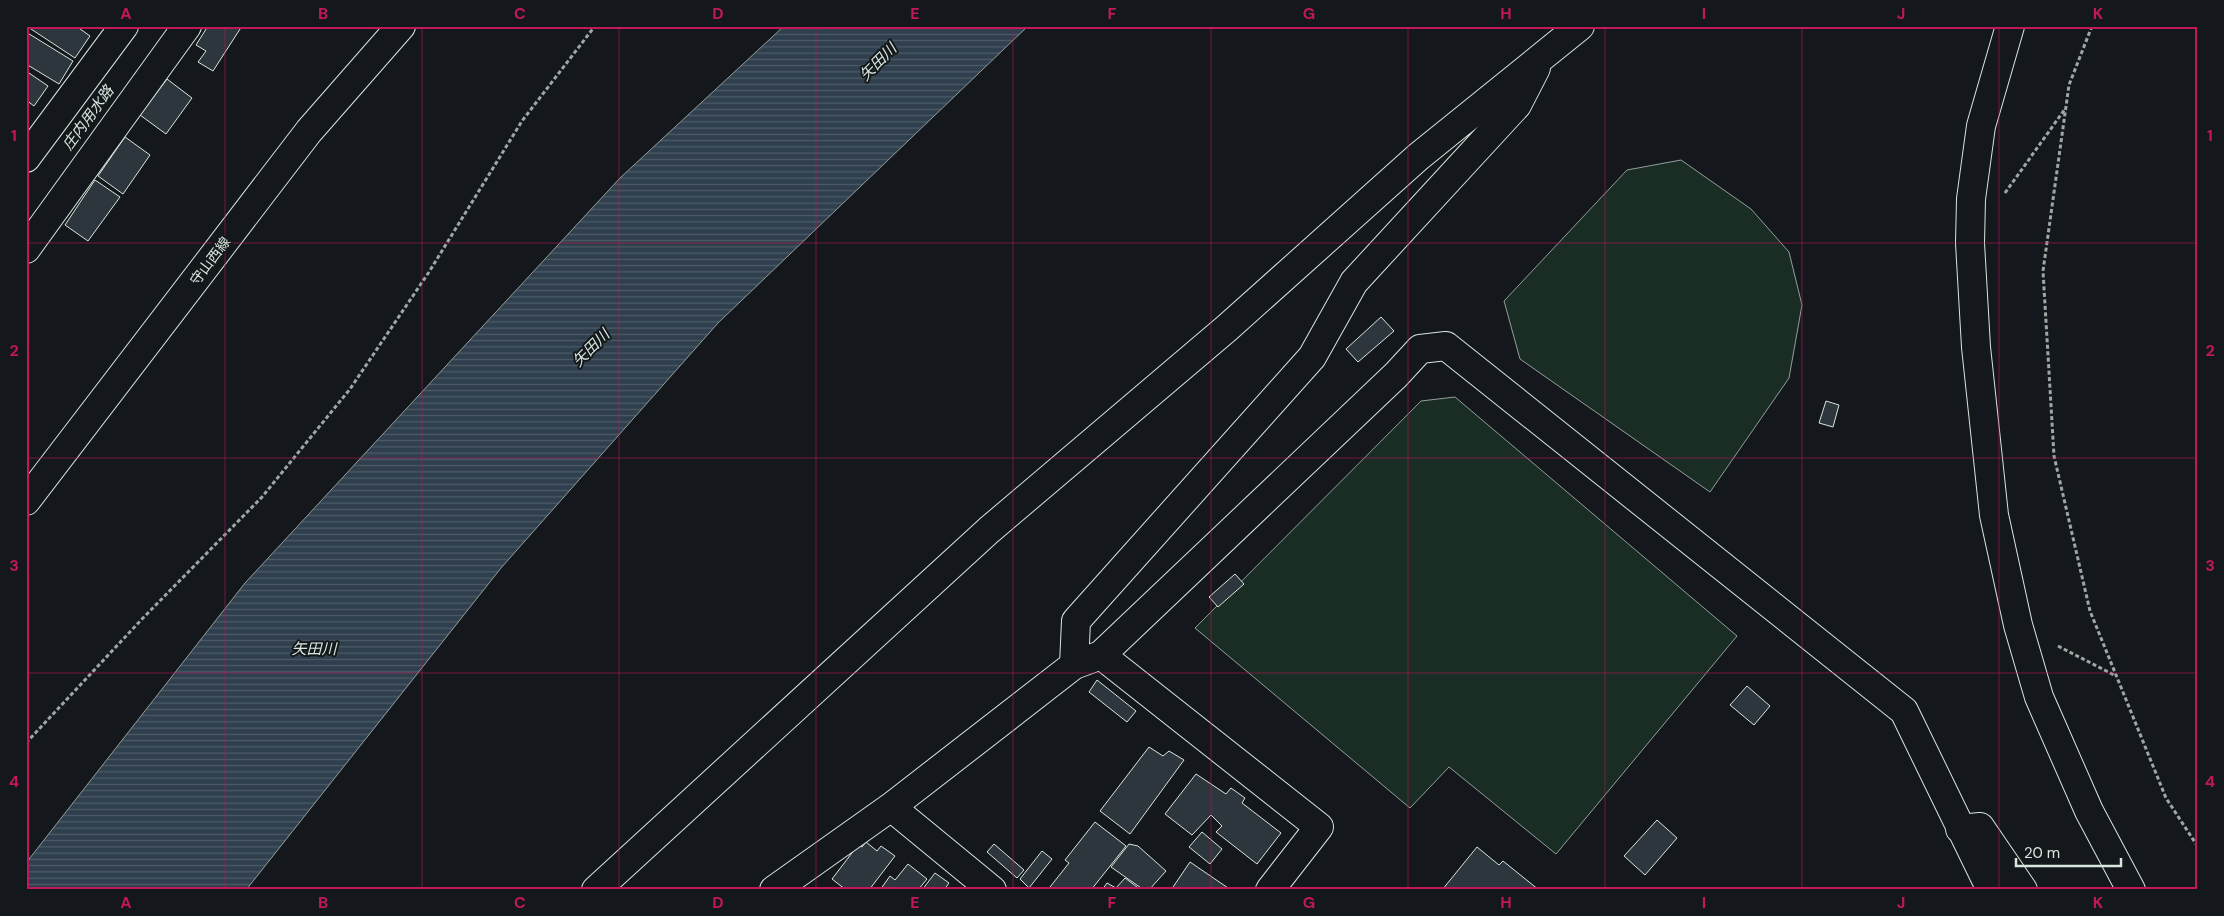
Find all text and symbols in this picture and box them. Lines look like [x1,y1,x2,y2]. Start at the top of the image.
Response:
text: A [120,3,132,24]
text: B [318,3,328,24]
text: C [514,3,526,24]
text: D [712,3,724,24]
text: E [910,3,920,24]
text: F [1108,3,1117,24]
text: G [1303,3,1315,24]
text: H [1500,3,1512,24]
text: I [1702,3,1706,24]
text: J [1897,3,1905,24]
text: K [2093,3,2104,24]
water label: 矢田川 [855,38,902,85]
water label: 庄内用水路 [58,80,119,154]
text: 1 [11,125,17,146]
text: 1 [2207,125,2213,146]
street label: 守山西線 [186,233,234,289]
water label: 矢田川 [568,324,615,371]
text: 2 [9,340,19,361]
text: 2 [2205,340,2215,361]
text: 3 [9,555,19,576]
text: 3 [2205,555,2215,576]
water label: 矢田川 [291,639,338,659]
text: 4 [9,771,19,792]
text: 4 [2205,771,2215,792]
scale bar [2016,836,2122,868]
text: 20 m [2024,843,2060,863]
text: A [120,892,132,913]
text: B [318,892,328,913]
text: C [514,892,526,913]
text: D [712,892,724,913]
text: E [910,892,920,913]
text: F [1108,892,1117,913]
text: G [1303,892,1315,913]
text: H [1500,892,1512,913]
text: I [1702,892,1706,913]
text: J [1897,892,1905,913]
text: K [2093,892,2104,913]

